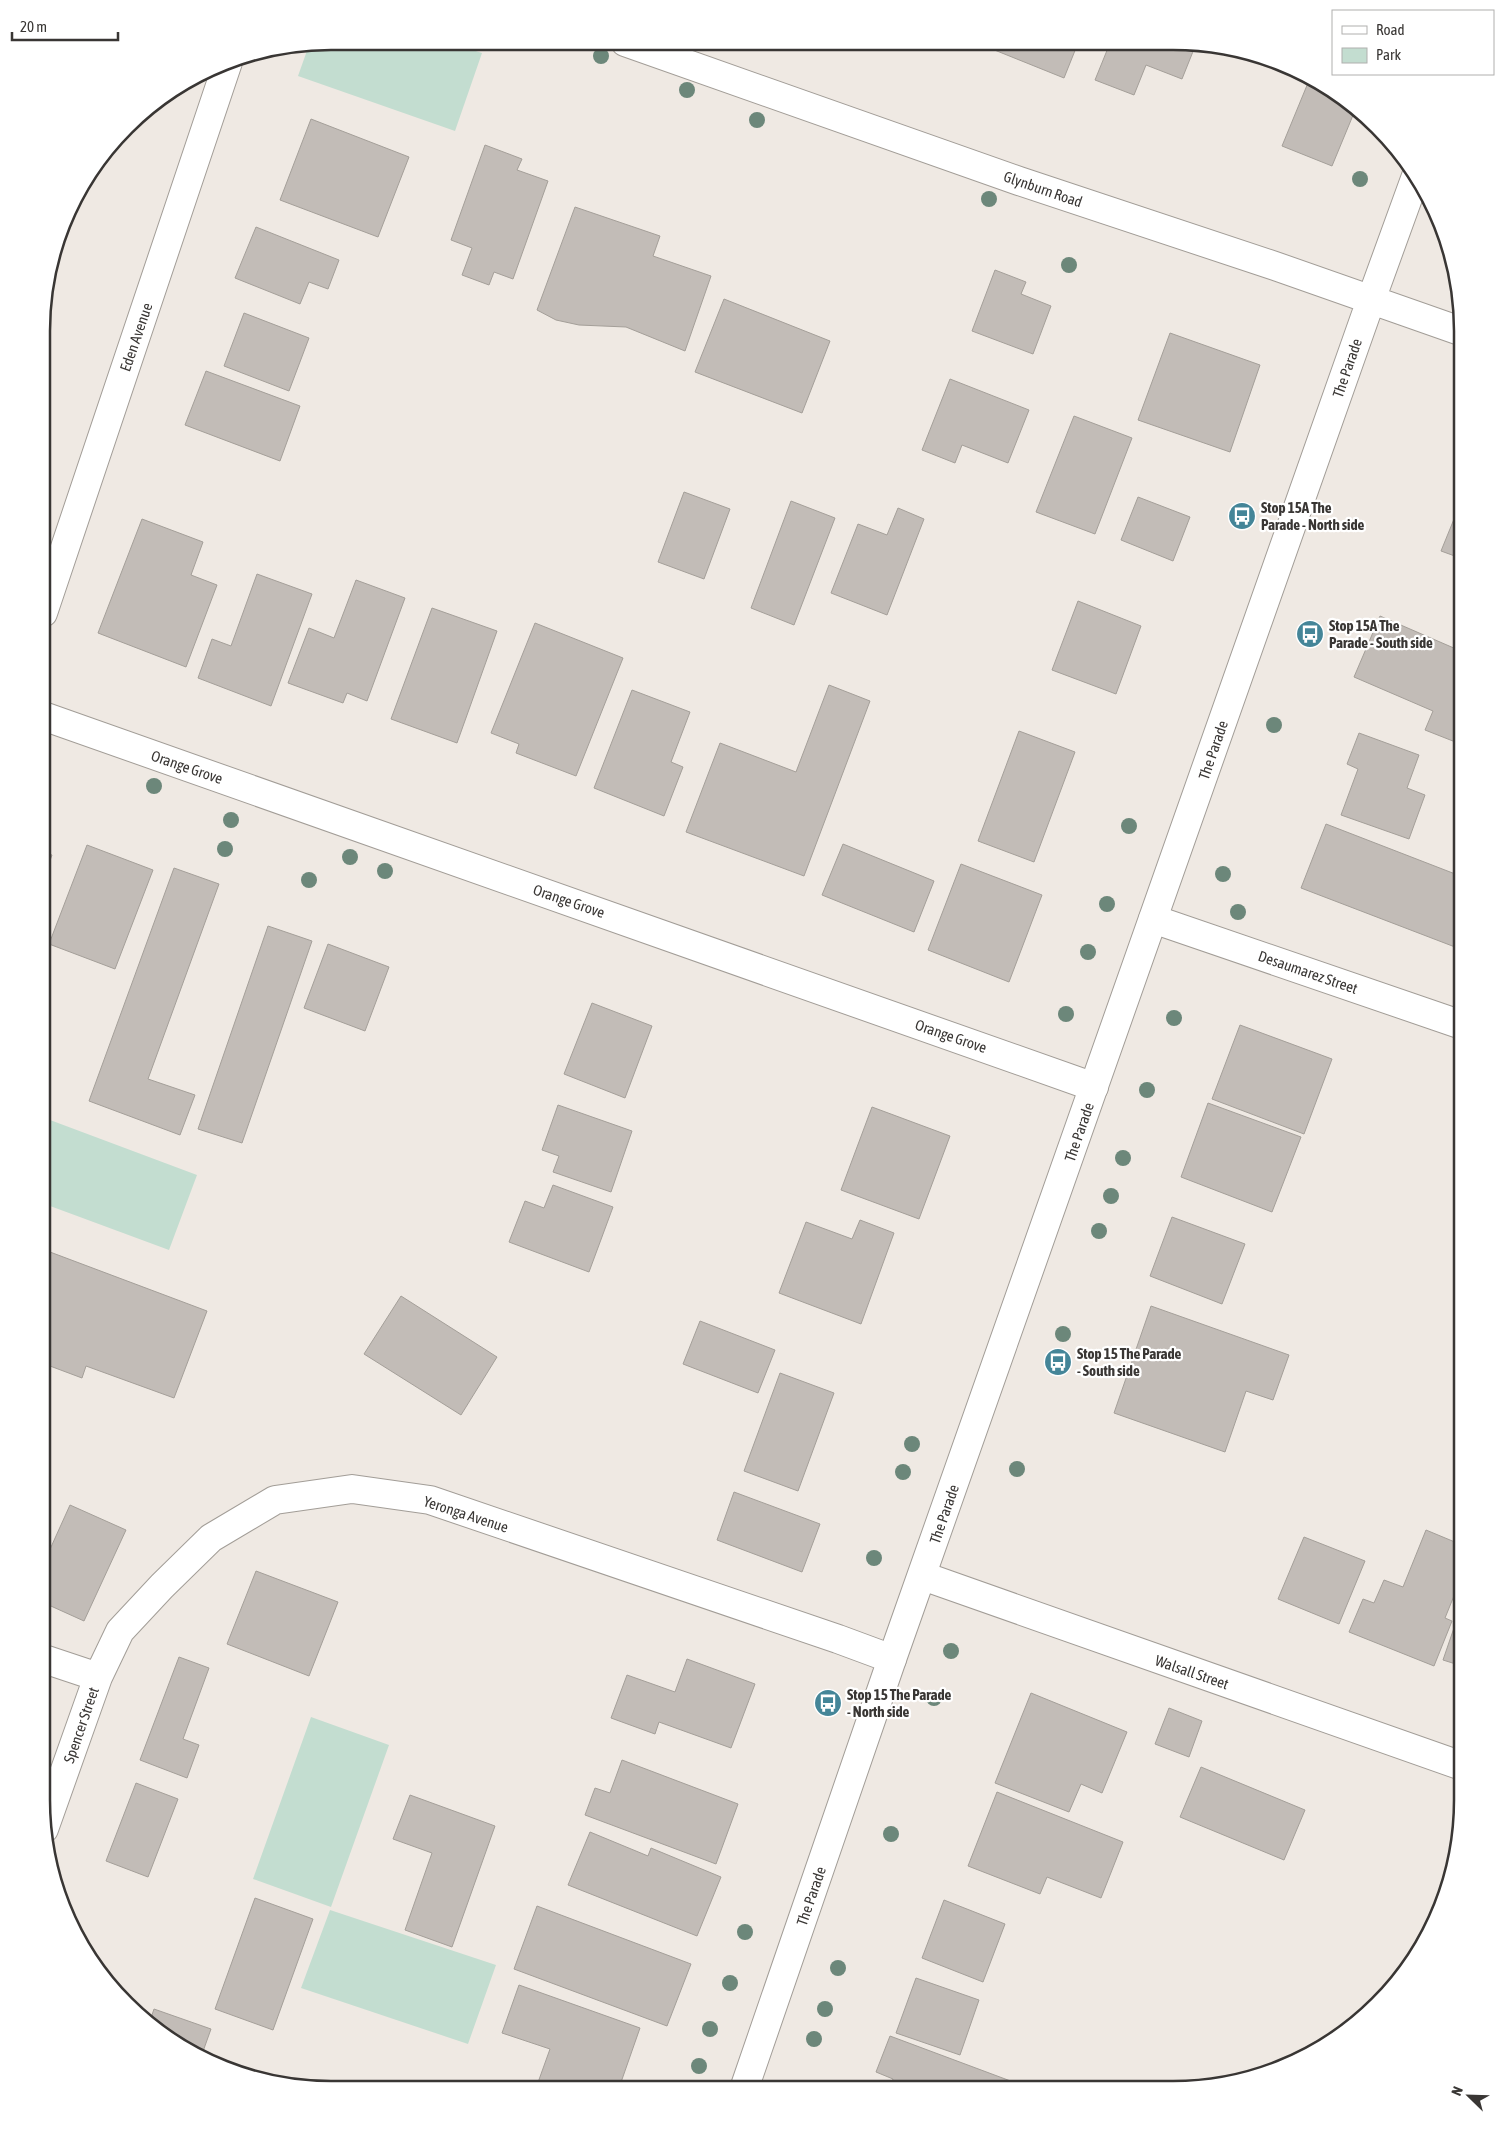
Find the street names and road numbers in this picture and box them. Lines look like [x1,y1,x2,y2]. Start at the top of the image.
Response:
street label: Glynburn Road [1001,168,1085,210]
street label: Eden Avenue [116,300,156,373]
street label: The Parade [1329,336,1365,400]
street label: The Parade [1195,718,1231,782]
street label: Orange Grove [149,747,225,787]
street label: Orange Grove [531,881,607,921]
street label: Desaumarez Street [1256,947,1360,997]
street label: Orange Grove [913,1016,989,1056]
street label: The Parade [1061,1100,1097,1164]
street label: The Parade [926,1482,962,1546]
street label: Yeronga Avenue [422,1492,511,1536]
street label: Walsall Street [1153,1651,1231,1693]
street label: Spencer Street [60,1685,102,1765]
street label: The Parade [793,1864,829,1928]

